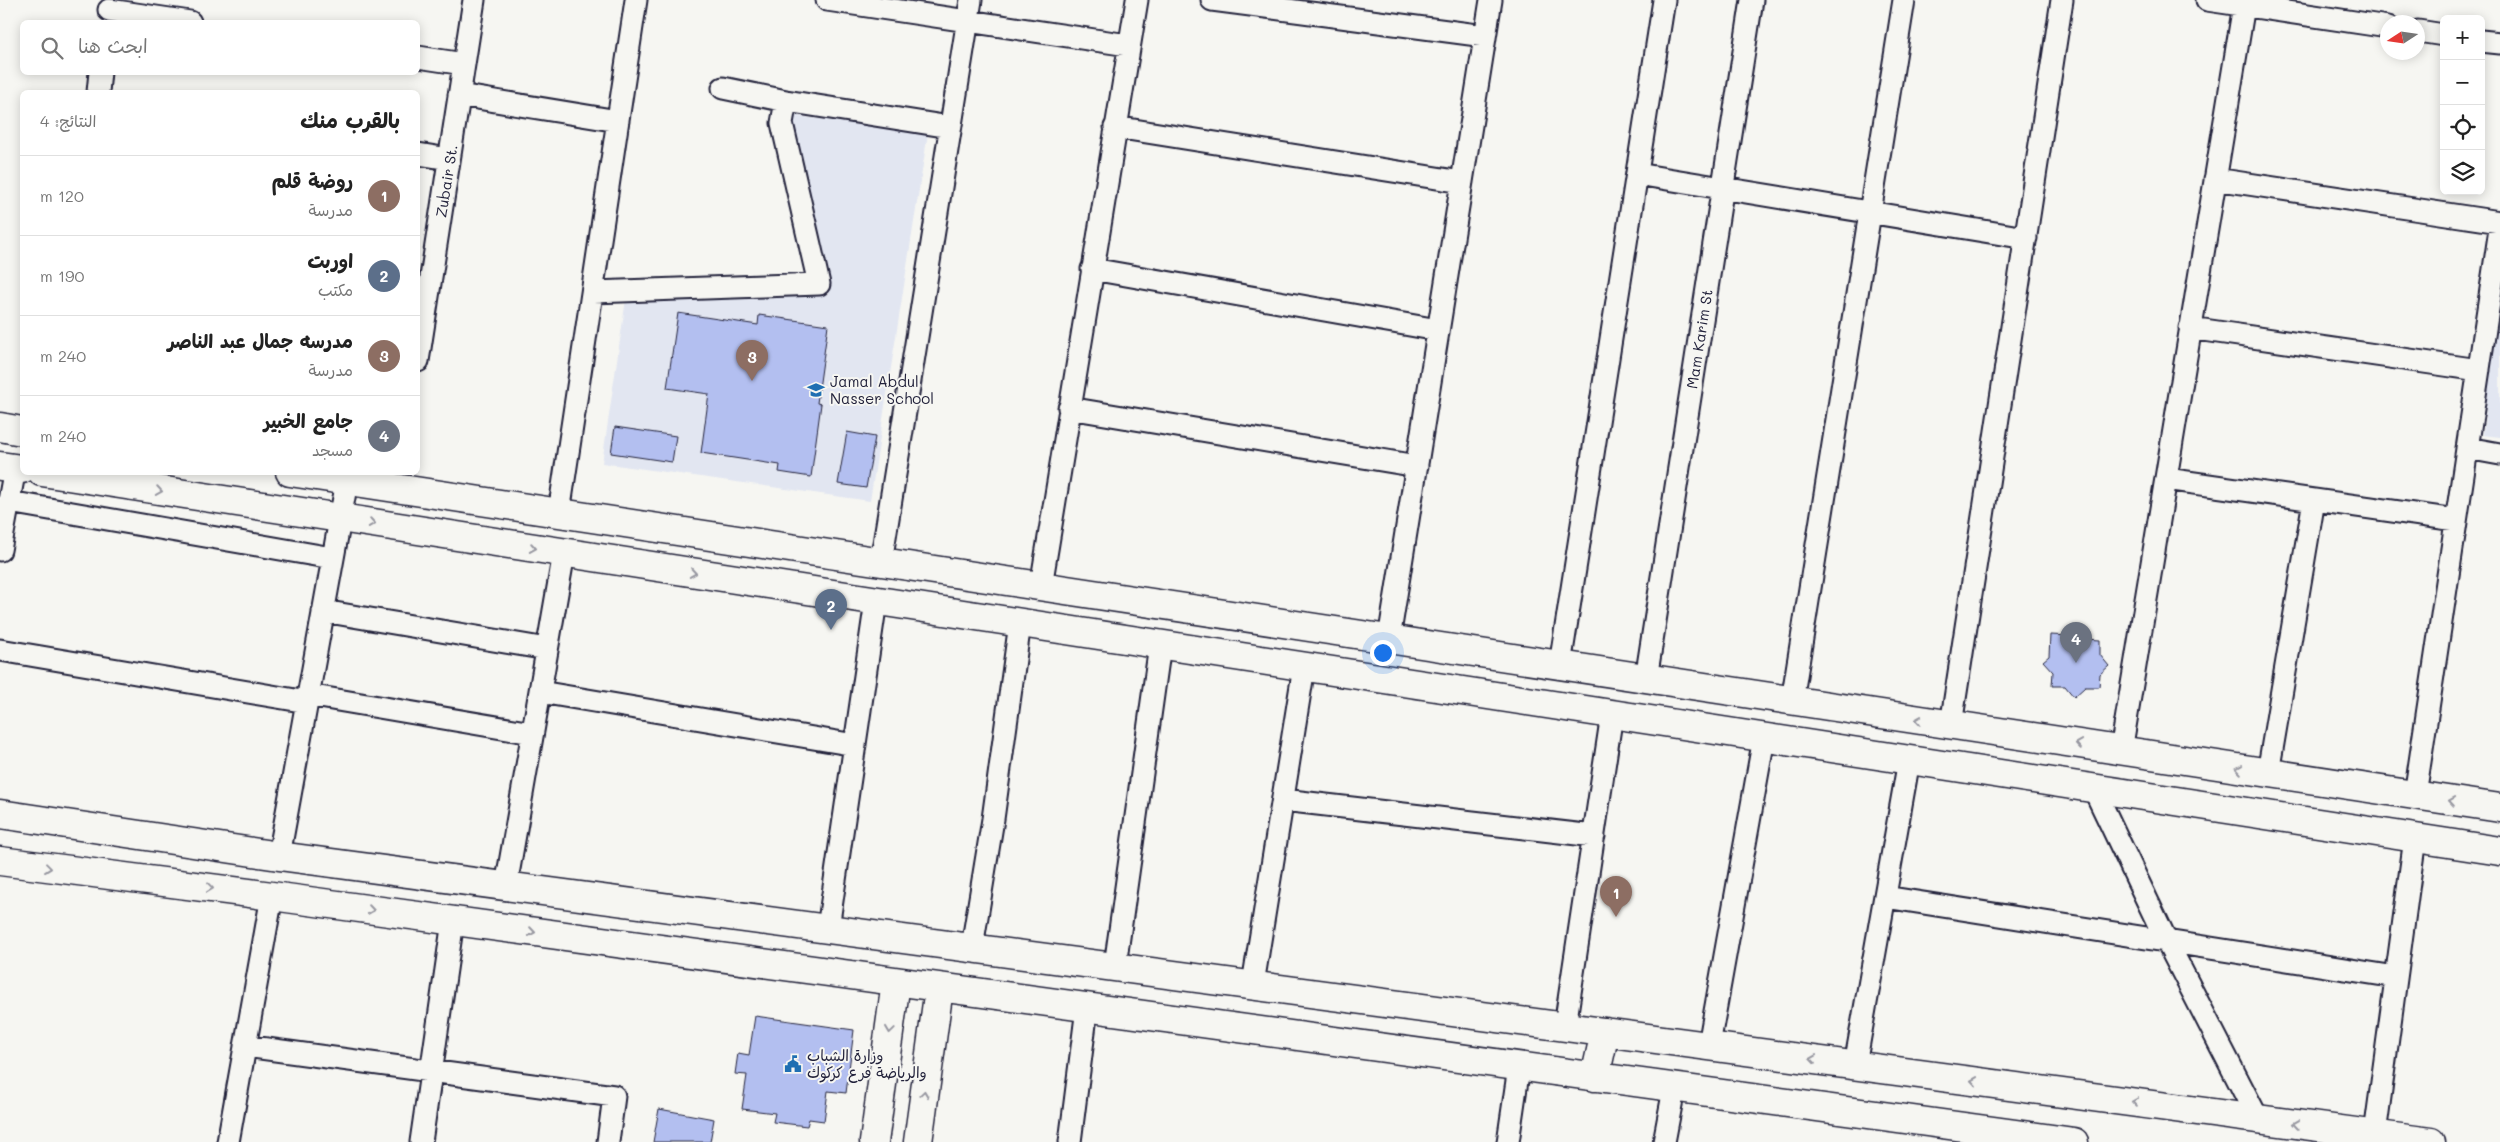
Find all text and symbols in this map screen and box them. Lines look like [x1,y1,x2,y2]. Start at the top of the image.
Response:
north arrow [2380,15,2425,60]
map controls [2440,15,2485,195]
button: + [2440,15,2485,60]
search box [20,20,420,75]
text: ابحث هنا [78,33,148,58]
icon: search [38,34,66,62]
button: − [2440,60,2485,105]
button: locate [2440,105,2485,150]
text: بالقرب منك [300,106,400,133]
text: النتائج: 4 [40,110,96,131]
street label: Zubair St. [430,143,462,219]
button: layers [2440,150,2485,195]
text: روضة قلم [272,168,353,193]
text: 120 m [40,185,84,206]
text: 1 [380,185,388,206]
text: مدرسة [308,199,353,220]
text: اوربت [308,248,353,273]
text: 190 m [40,265,84,286]
text: 2 [380,265,388,286]
text: مكتب [318,279,353,300]
street label: Mam Karim St [1681,288,1717,390]
text: مدرسه جمال عبد الناصر [167,328,353,353]
pin: 3 [736,340,768,381]
text: 240 m [40,345,86,366]
text: 3 [379,345,389,366]
text: مدرسة [308,359,353,380]
place label: Jamal Abdul Nasser School [830,371,934,408]
school or university icon: Jamal Abdul Nasser School [806,380,826,400]
text: جامع الخبير [264,408,353,433]
text: 240 m [40,425,86,446]
text: 4 [379,425,389,446]
text: مسجد [312,439,353,460]
one-way arrow [155,485,164,495]
one-way arrow [368,518,376,528]
one-way arrow [529,542,537,553]
one-way arrow [689,567,698,577]
pin: 2 [815,589,847,630]
pin: 4 [2060,622,2092,663]
your location [1370,640,1396,666]
one-way arrow [1914,715,1922,725]
one-way arrow [2074,739,2082,750]
one-way arrow [2235,764,2244,774]
one-way arrow [2447,796,2456,806]
one-way arrow [44,862,53,872]
pin: 1 [1600,876,1632,917]
one-way arrow [206,882,214,893]
one-way arrow [367,904,375,915]
one-way arrow [528,926,536,937]
one-way arrow [885,1026,895,1034]
place label: وزارة الشباب والرياضة فرع كركوك [807,1045,927,1083]
public building icon: وزارة الشباب والرياضة فرع كركوك [783,1054,803,1074]
one-way arrow [1809,1054,1817,1065]
one-way arrow [1970,1076,1978,1087]
one-way arrow [919,1089,929,1098]
one-way arrow [2131,1098,2140,1108]
one-way arrow [2292,1119,2300,1130]

